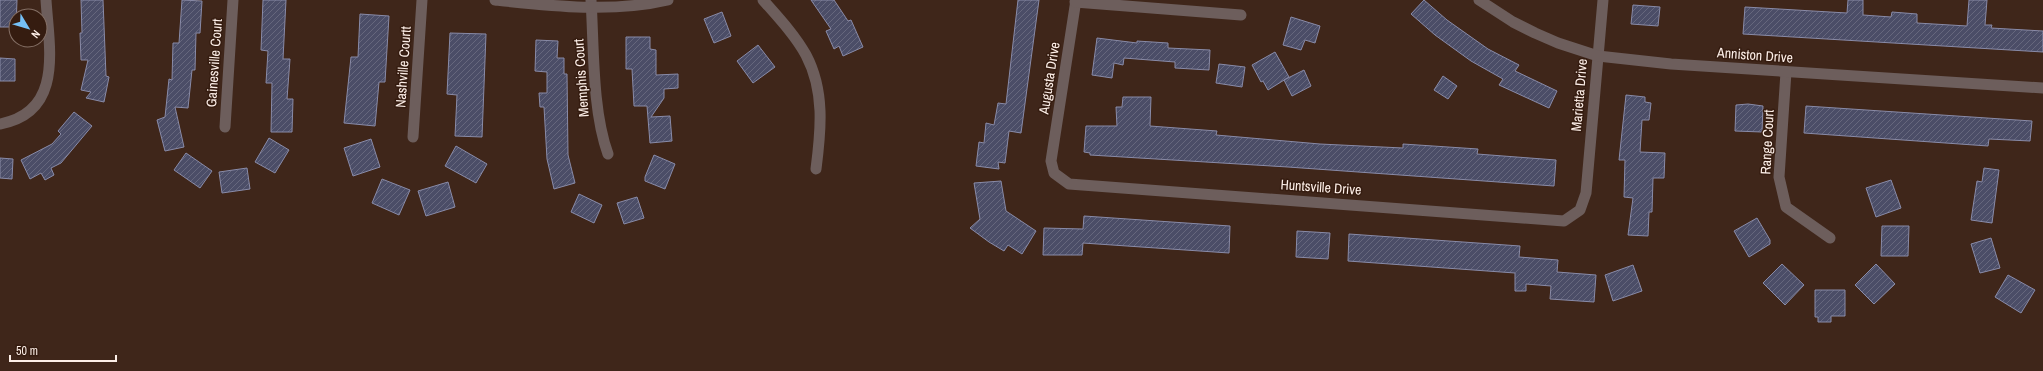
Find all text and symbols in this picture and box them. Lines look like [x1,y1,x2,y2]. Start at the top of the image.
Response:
north arrow [8,8,48,48]
street label: Gainesville Court [202,18,226,108]
street label: Nashville Courtt [391,26,415,108]
text: N [28,27,43,41]
street label: Memphis Court [569,38,593,118]
street label: Augusta Drive [1034,41,1064,116]
street label: Anniston Drive [1715,43,1794,67]
street label: Marietta Drive [1567,58,1591,132]
street label: Range Court [1756,109,1778,175]
street label: Huntsville Drive [1280,175,1362,199]
scale bar [10,337,116,363]
text: 50 m [16,343,38,359]

